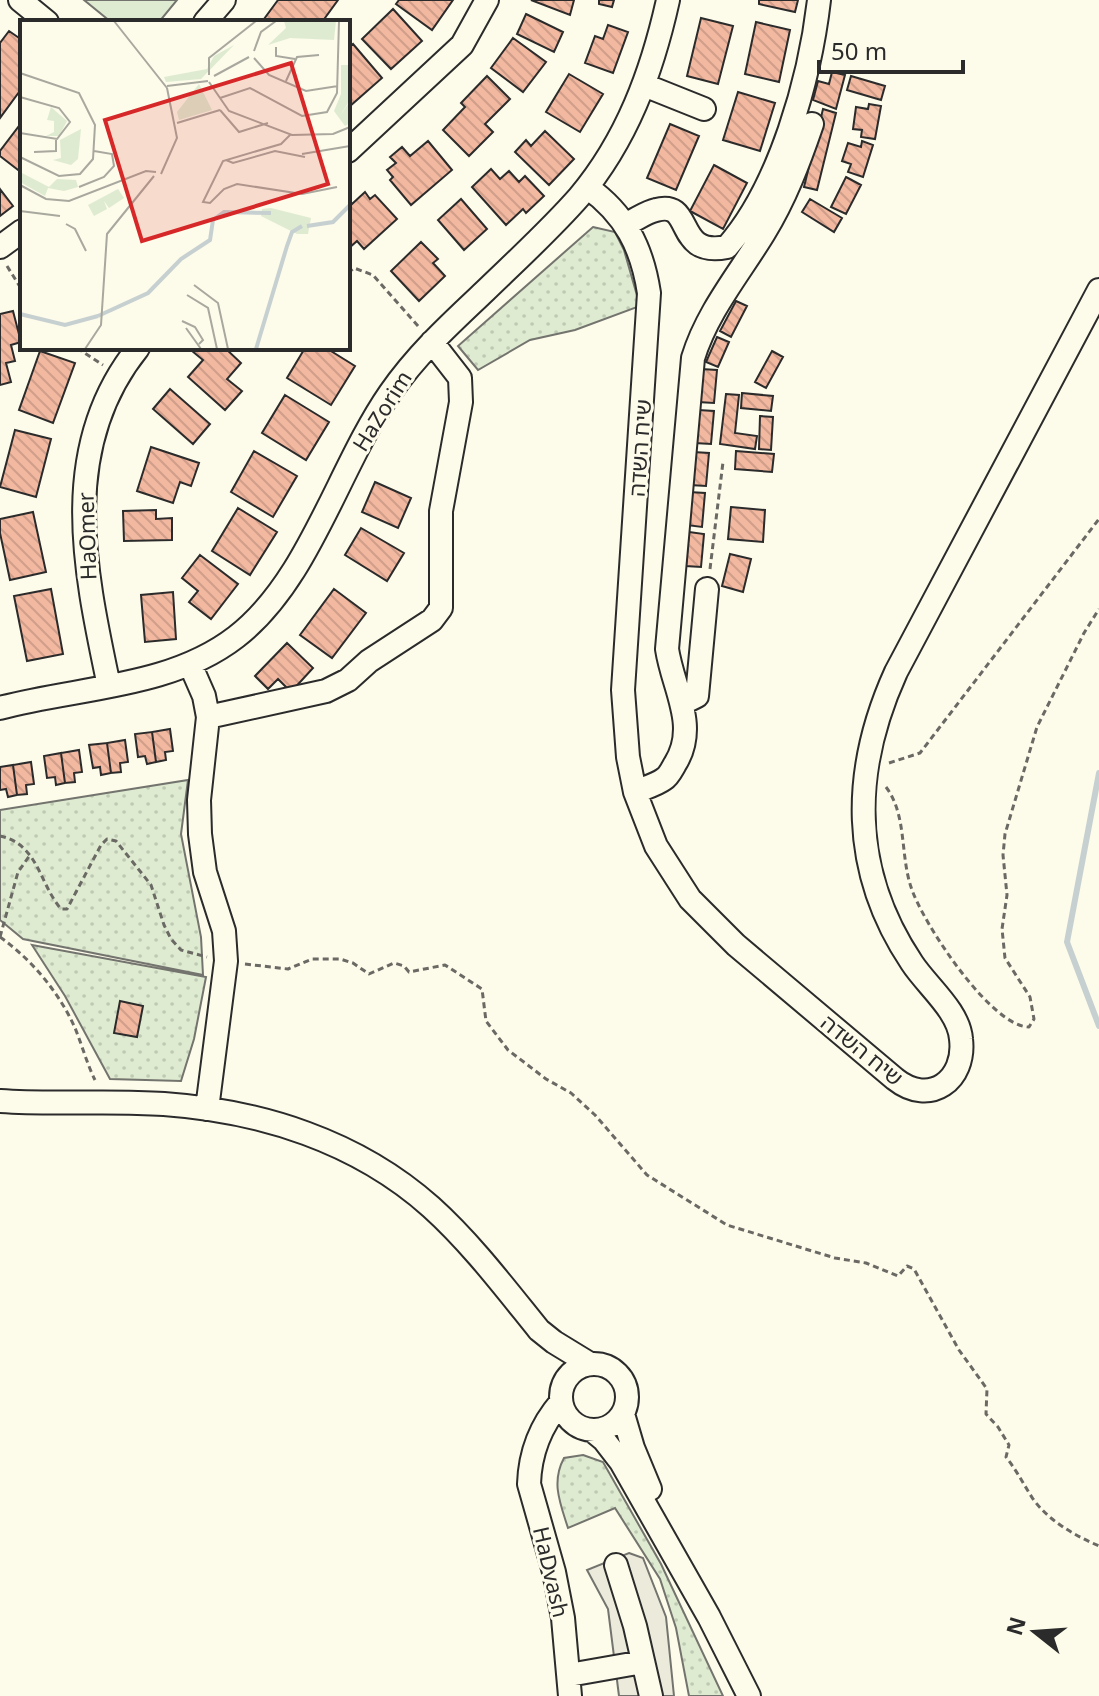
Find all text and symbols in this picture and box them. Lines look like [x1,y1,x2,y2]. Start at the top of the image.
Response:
inset map [20,20,350,350]
scale bar [819,24,963,74]
text: 50 m [831,34,887,67]
street label: HaZorim [345,364,418,457]
street label: שיח השדה [621,398,657,498]
street label: HaOmer [69,492,103,580]
street label: שיח השדה [815,1007,910,1092]
street label: HaDvash [527,1523,577,1620]
north arrow [995,1592,1075,1672]
text: N [998,1613,1032,1639]

